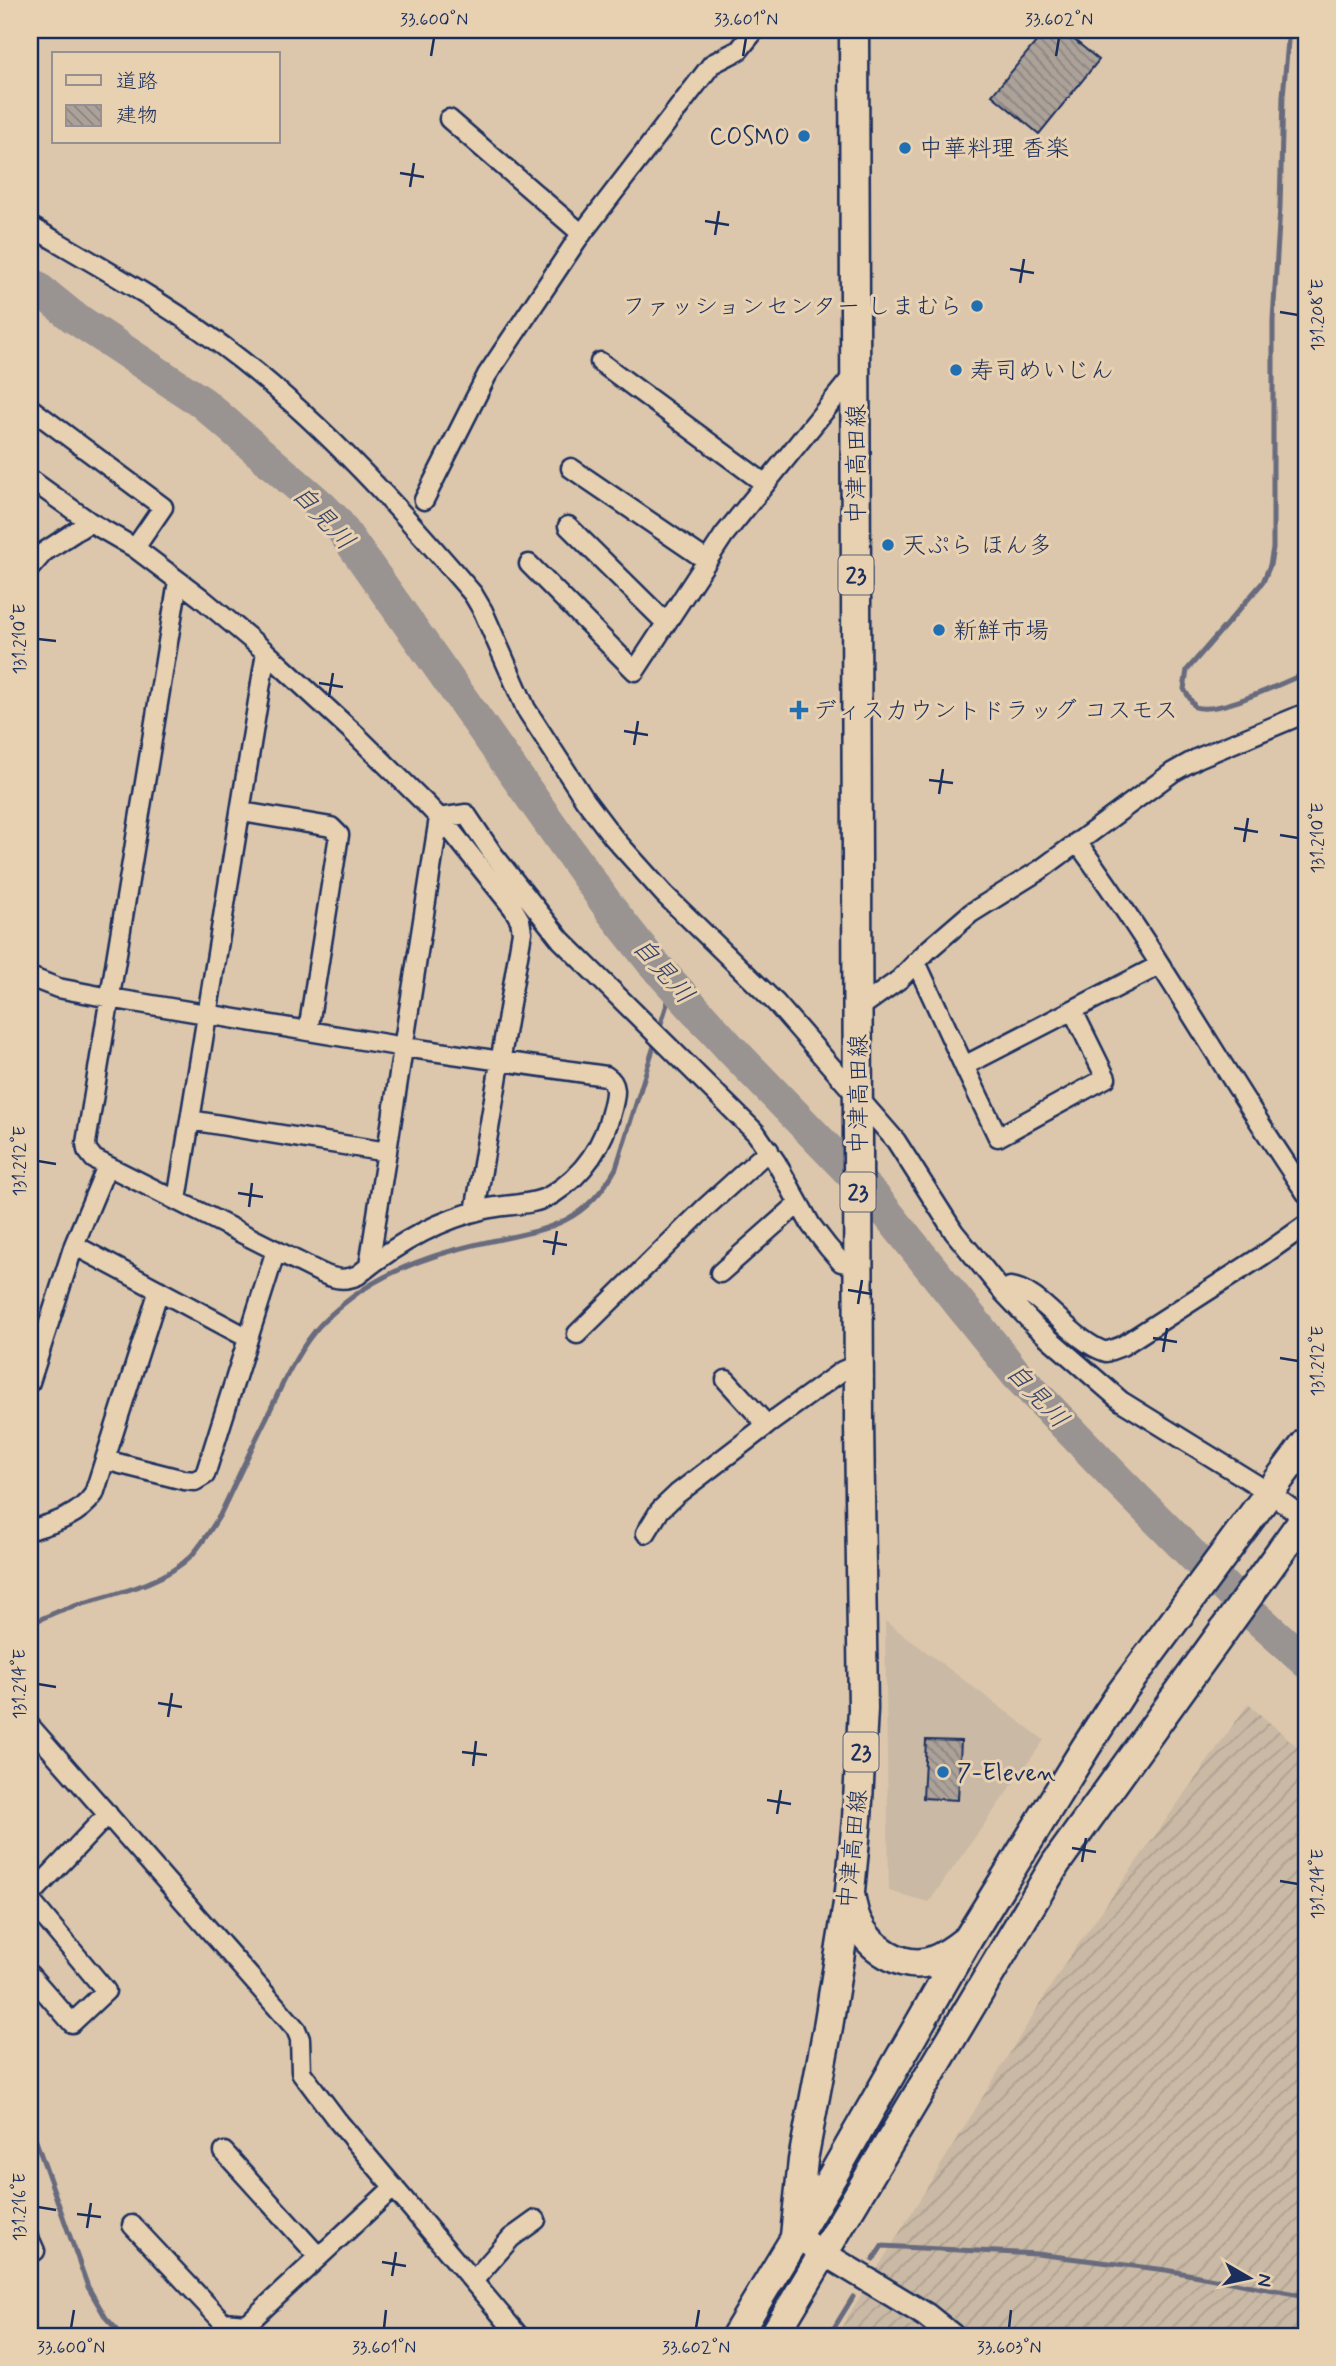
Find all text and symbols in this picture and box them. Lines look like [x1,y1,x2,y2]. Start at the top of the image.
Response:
text: 33.600°N [400,8,468,32]
text: 33.601°N [714,8,778,32]
text: 33.602°N [1025,8,1093,32]
legend [52,52,280,144]
text: 道路 [116,68,158,96]
text: 建物 [116,102,158,130]
place label: COSMO [709,122,790,153]
marker: COSMO [796,128,812,144]
place label: 中華料理 香楽 [919,134,1069,165]
marker: 中華料理 香楽 [897,140,913,156]
text: 131.208°E [1306,279,1330,351]
place label: ファッションセンター しまむら [622,292,963,323]
marker: ファッションセンター しまむら [969,298,985,314]
place label: 寿司めいじん [970,356,1114,387]
marker: 寿司めいじん [948,362,964,378]
street label: 中津高田線 [842,404,873,524]
water label: 自見川 [284,478,362,558]
place label: 天ぷら ほん多 [902,531,1052,562]
marker: 天ぷら ほん多 [880,537,896,553]
road number: 23 [838,555,874,594]
text: 131.210°E [8,604,32,674]
place label: 新鮮市場 [953,616,1049,647]
marker: 新鮮市場 [931,622,947,638]
place label: ディスカウントドラッグ コスモス [813,696,1178,727]
marker: ディスカウントドラッグ コスモス [791,702,807,718]
text: 131.210°E [1306,803,1330,873]
water label: 自見川 [624,931,701,1012]
street label: 中津高田線 [844,1034,875,1154]
text: 131.212°E [8,1126,32,1196]
road number: 23 [840,1172,876,1212]
text: 131.212°E [1306,1326,1330,1396]
water label: 自見川 [998,1356,1076,1436]
text: 131.214°E [8,1649,32,1719]
road number: 23 [844,1732,878,1772]
place label: 7-Eleven [957,1758,1056,1789]
marker: 7-Eleven [935,1764,951,1780]
street label: 中津高田線 [832,1788,875,1910]
text: 131.214°E [1306,1849,1330,1919]
text: 131.216°E [8,2173,32,2241]
north arrow [1214,2244,1284,2314]
text: N [1251,2272,1278,2289]
text: 33.600°N [37,2336,105,2360]
text: 33.601°N [352,2336,416,2360]
text: 33.602°N [662,2336,730,2360]
text: 33.603°N [977,2336,1041,2360]

